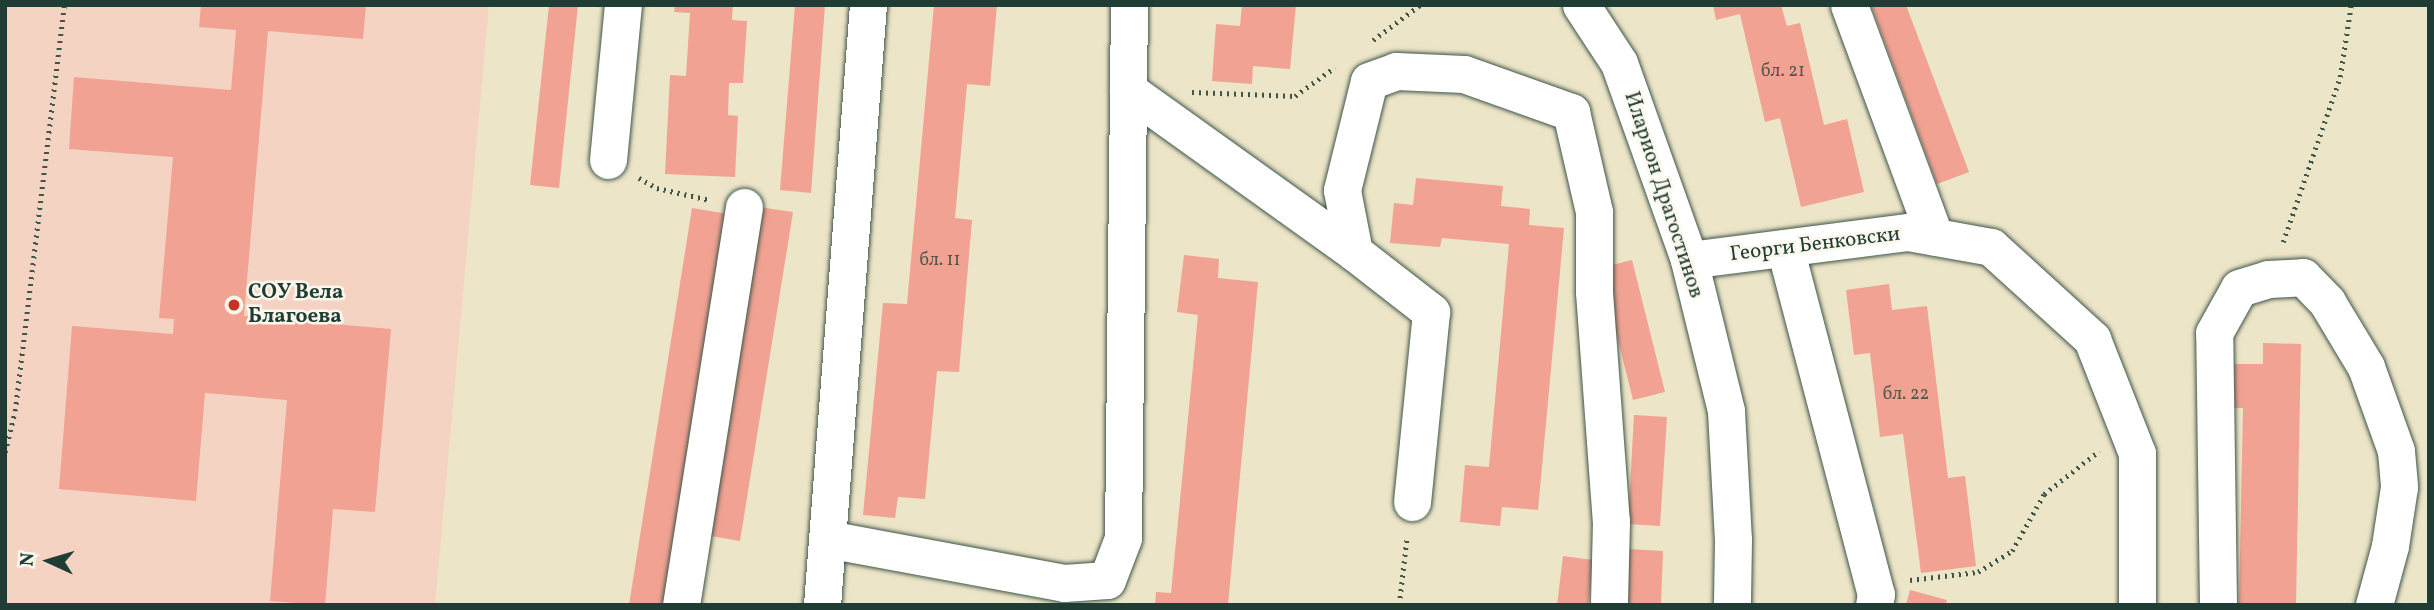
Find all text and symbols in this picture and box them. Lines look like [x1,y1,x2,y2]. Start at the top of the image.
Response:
house number: бл. 21 [1761,61,1805,83]
street label: Иларион Драгостинов [1618,89,1708,301]
street label: Георги Бенковски [1728,222,1902,268]
house number: бл. 11 [919,250,961,272]
place label: СОУ Вела Благоева [248,280,344,330]
marker: СОУ Вела Благоева [226,297,242,313]
house number: бл. 22 [1883,384,1929,406]
north arrow [14,526,84,596]
text: N [15,552,42,567]

